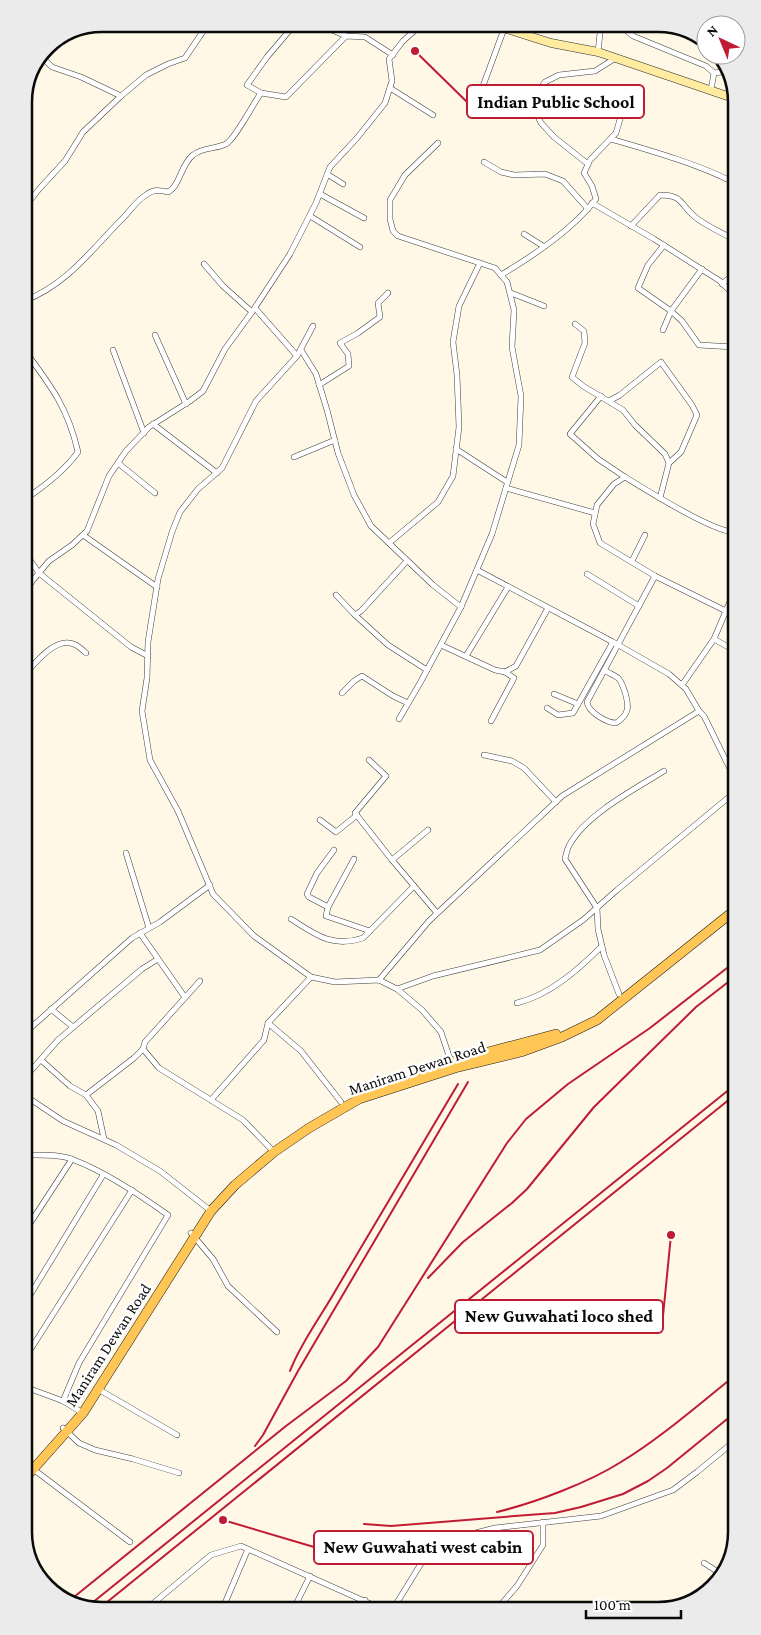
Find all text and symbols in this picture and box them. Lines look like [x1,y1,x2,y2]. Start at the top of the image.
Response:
north arrow [696,15,746,65]
text: N [703,21,721,40]
callout: Indian Public School [467,85,644,118]
text: Indian Public School [477,92,635,112]
street label: Maniram Dewan Road [346,1038,488,1098]
street label: Maniram Dewan Road [62,1280,154,1410]
callout: New Guwahati loco shed [455,1300,663,1333]
text: New Guwahati loco shed [465,1306,653,1326]
callout: New Guwahati west cabin [314,1531,533,1564]
text: New Guwahati west cabin [324,1537,523,1557]
scale bar [586,1588,681,1620]
text: 100 m [594,1597,631,1613]

